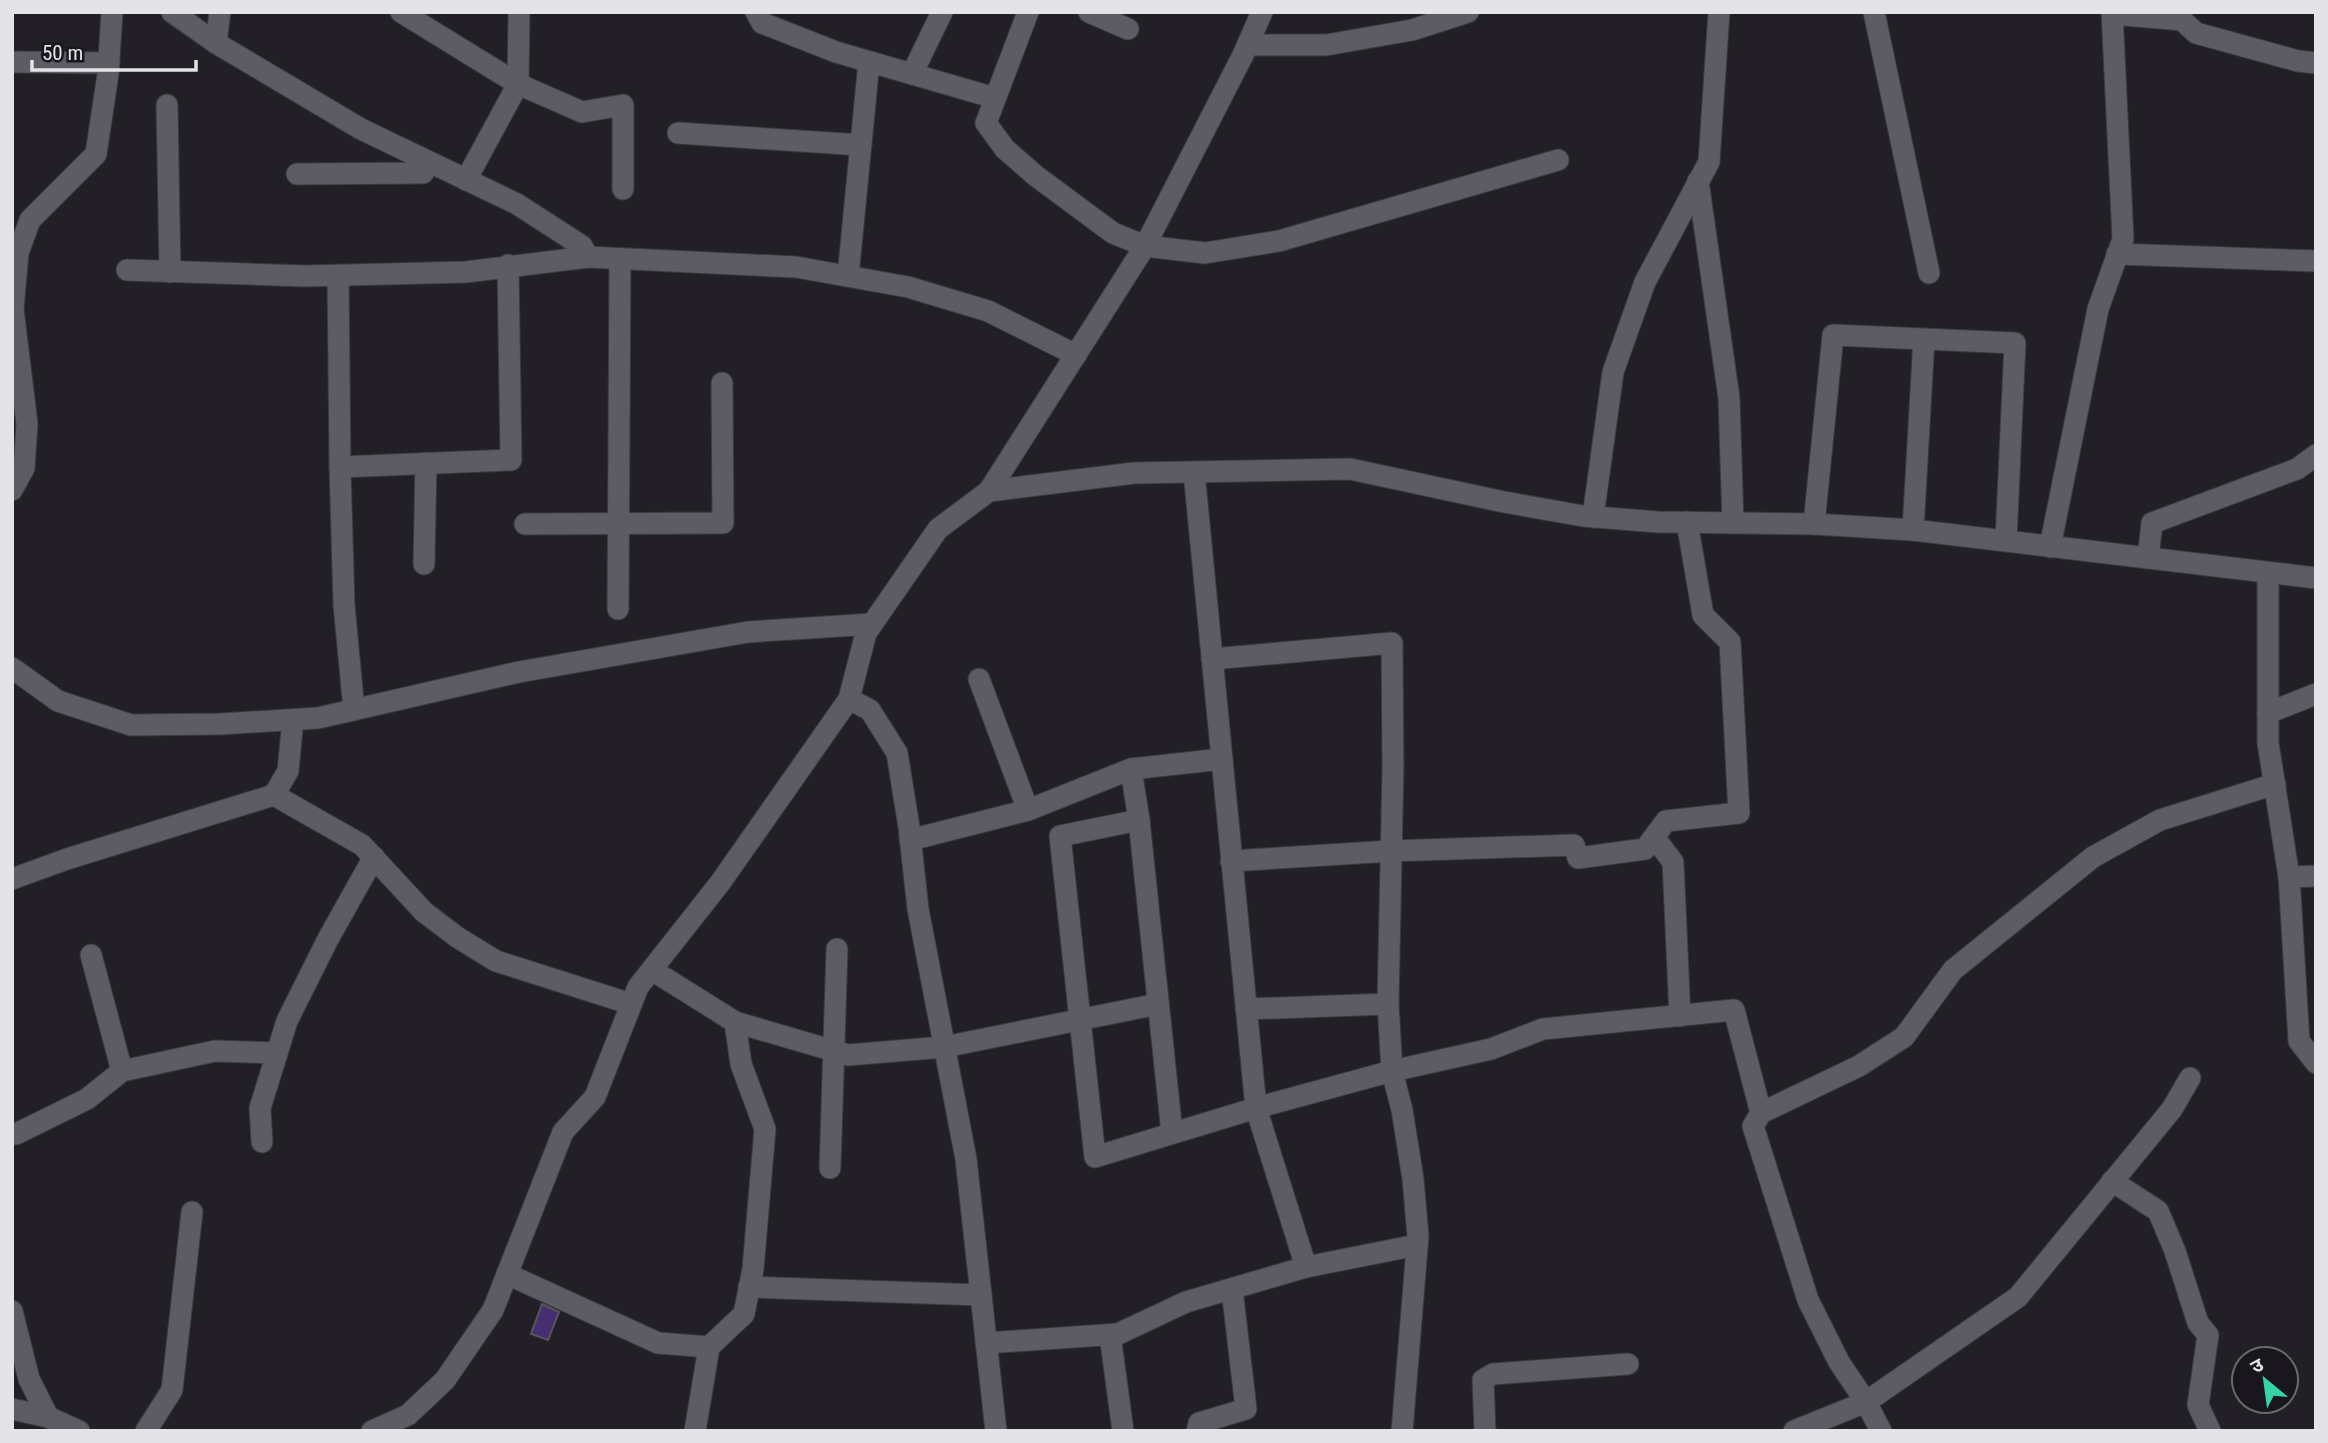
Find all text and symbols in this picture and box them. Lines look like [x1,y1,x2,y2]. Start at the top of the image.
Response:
scale bar [32,28,196,72]
text: 50 m [42,41,83,65]
north arrow [2230,1345,2300,1415]
text: उ [2247,1352,2268,1378]

